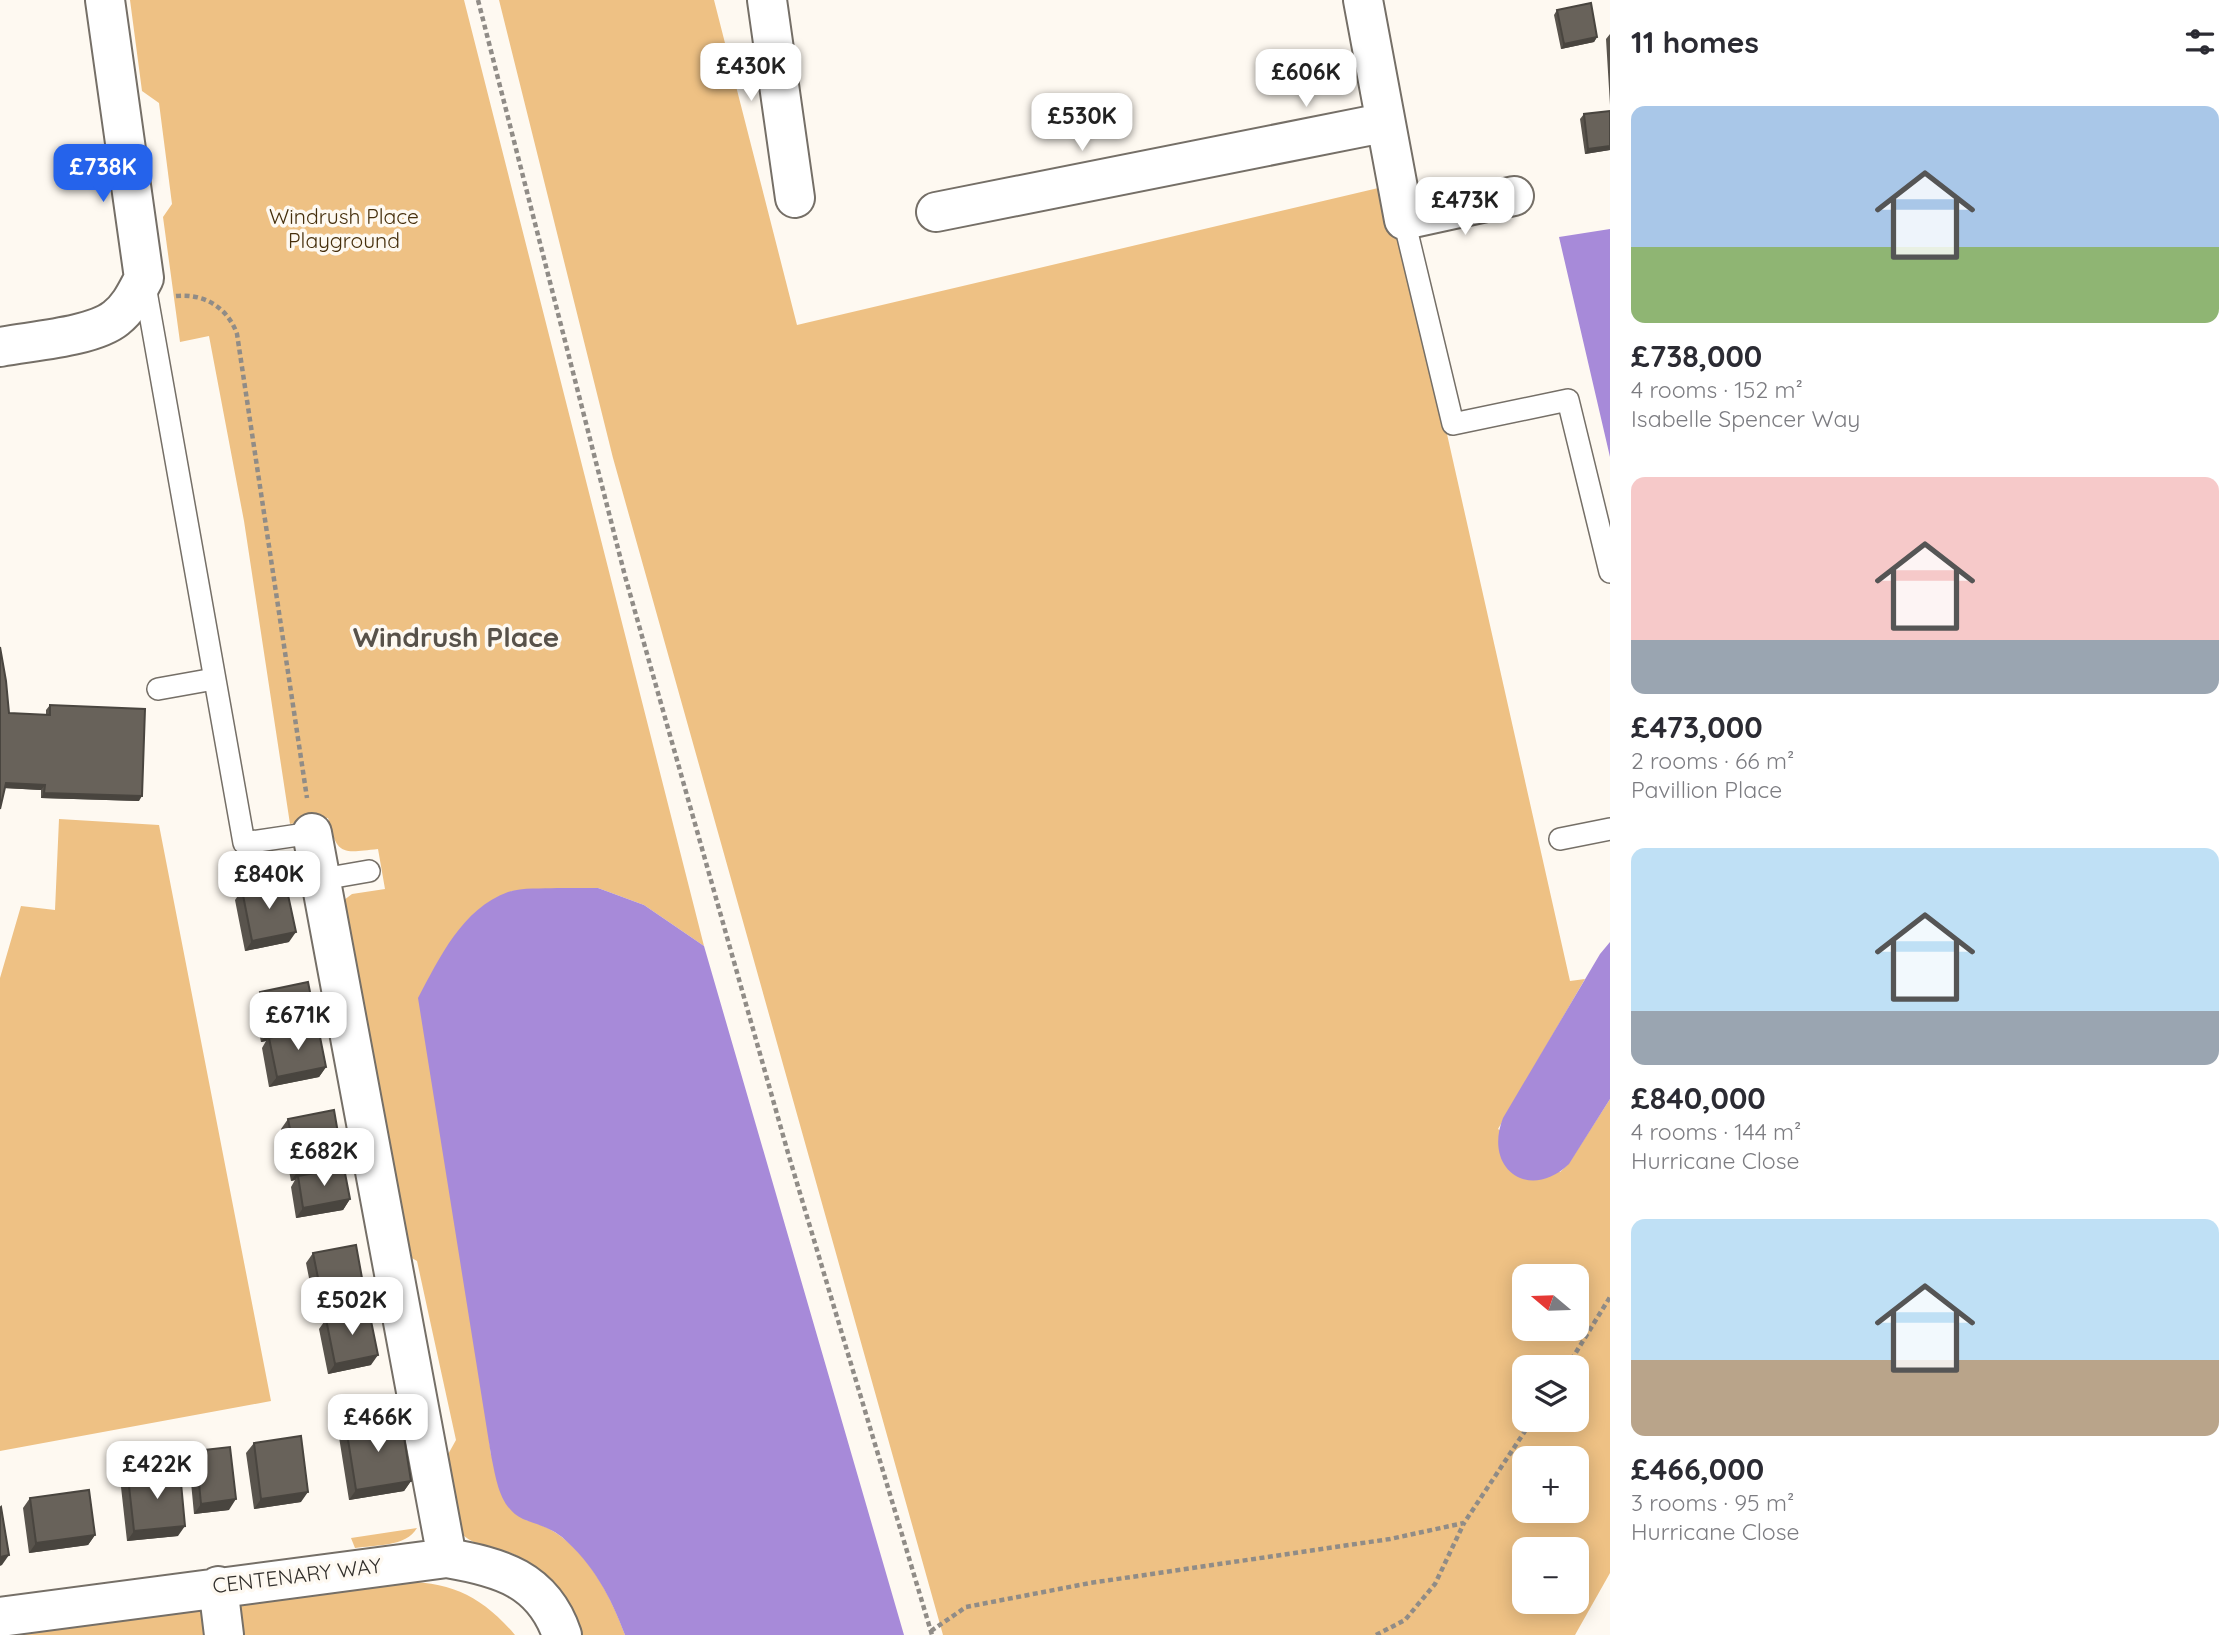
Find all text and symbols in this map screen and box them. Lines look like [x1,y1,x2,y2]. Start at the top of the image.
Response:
text: 11 homes [1631,23,1759,61]
icon: filters [2181,23,2219,61]
pin: £430K [702,43,800,103]
pin: £606K [1257,50,1355,109]
text: £430K [716,51,786,80]
text: £606K [1272,57,1340,86]
pin: £530K [1033,94,1131,153]
text: £530K [1047,101,1117,130]
pin: £738K [54,144,152,204]
text: £738K [70,152,137,181]
icon: home [1862,152,1988,278]
pin: £473K [1416,177,1514,237]
text: £473K [1431,185,1499,214]
park label: Windrush Place Playground [269,203,419,253]
text: £738,000 [1631,337,1762,375]
text: 4 rooms · 152 m² [1631,375,1803,404]
text: Isabelle Spencer Way [1631,404,1860,433]
icon: home [1862,523,1988,649]
district label: Windrush Place [353,619,559,654]
text: £473,000 [1631,708,1763,746]
text: 2 rooms · 66 m² [1631,746,1794,775]
text: Pavillion Place [1631,775,1782,804]
pin: £840K [220,852,318,911]
text: £840K [234,859,304,888]
icon: home [1862,894,1988,1020]
pin: £671K [249,992,347,1052]
text: £671K [266,1000,330,1029]
text: £840,000 [1631,1079,1766,1117]
text: 4 rooms · 144 m² [1631,1117,1801,1146]
pin: £682K [275,1128,373,1188]
text: £682K [290,1136,358,1165]
text: Hurricane Close [1631,1146,1799,1175]
north arrow [1512,1264,1589,1340]
map controls [1512,1264,1589,1614]
icon: home [1862,1265,1988,1391]
pin: £502K [303,1278,401,1337]
text: £502K [317,1285,387,1314]
button: layers [1512,1355,1589,1432]
pin: £466K [329,1394,427,1454]
text: £466K [344,1402,412,1431]
pin: £422K [108,1442,206,1501]
button: + [1512,1446,1589,1523]
text: £422K [122,1449,192,1478]
text: £466,000 [1631,1450,1764,1488]
text: 3 rooms · 95 m² [1631,1488,1794,1517]
text: Hurricane Close [1631,1517,1799,1546]
button: − [1512,1537,1589,1614]
street label: CENTENARY WAY [211,1552,383,1598]

